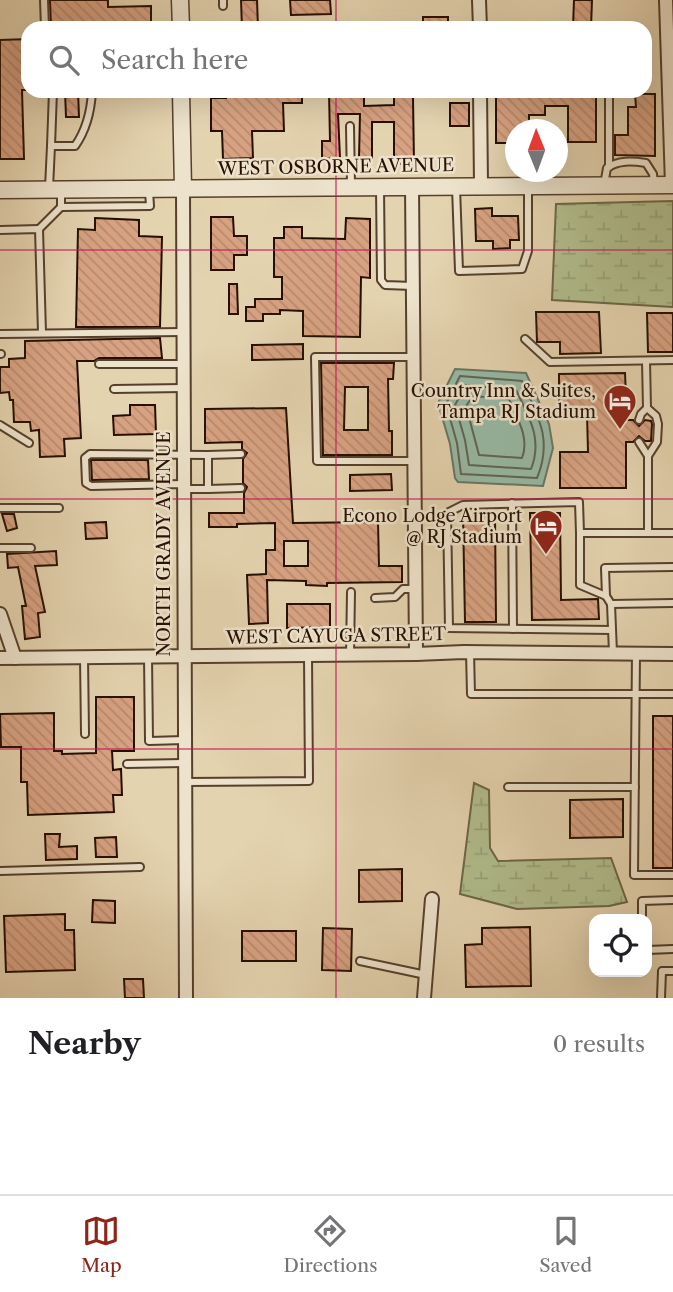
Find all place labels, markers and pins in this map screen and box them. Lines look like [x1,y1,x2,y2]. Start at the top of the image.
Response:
place label: Country Inn & Suites, Tampa RJ Stadium [411,380,596,423]
hotel icon: Country Inn & Suites, Tampa RJ Stadium [601,382,639,431]
place label: Econo Lodge Airport @ RJ Stadium [342,505,523,548]
hotel icon: Econo Lodge Airport @ RJ Stadium [527,507,565,556]

